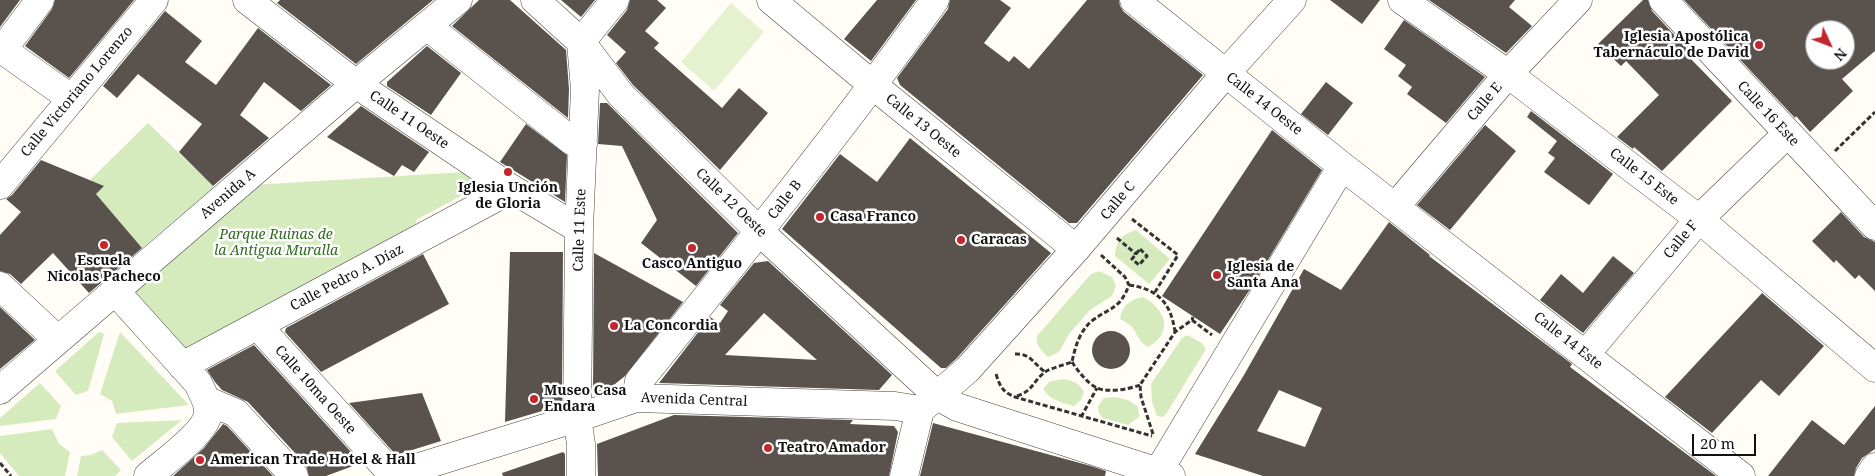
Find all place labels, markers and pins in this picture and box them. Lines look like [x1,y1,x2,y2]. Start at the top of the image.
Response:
place label: Iglesia Apostólica Tabernáculo de David [1593,29,1749,62]
marker: Iglesia Apostólica Tabernáculo de David [1753,39,1765,51]
marker: Iglesia Unción de Gloria [502,166,514,178]
place label: Iglesia Unción de Gloria [458,180,558,212]
place label: Casa Franco [830,209,916,225]
marker: Casa Franco [814,211,826,223]
place label: Caracas [971,232,1027,248]
marker: Caracas [955,234,967,246]
marker: Escuela Nicolas Pacheco [98,239,110,251]
marker: Casco Antiguo [686,242,698,254]
place label: Escuela Nicolas Pacheco [47,253,161,286]
place label: Casco Antiguo [642,256,742,272]
place label: Iglesia de Santa Ana [1227,259,1299,292]
marker: Iglesia de Santa Ana [1211,269,1223,281]
place label: La Concordia [624,318,718,334]
marker: La Concordia [608,320,620,332]
place label: Museo Casa Endara [544,383,627,416]
marker: Museo Casa Endara [528,393,540,405]
place label: Teatro Amador [778,440,886,456]
marker: Teatro Amador [762,442,774,454]
place label: American Trade Hotel & Hall [210,452,416,468]
marker: American Trade Hotel & Hall [194,454,206,466]

